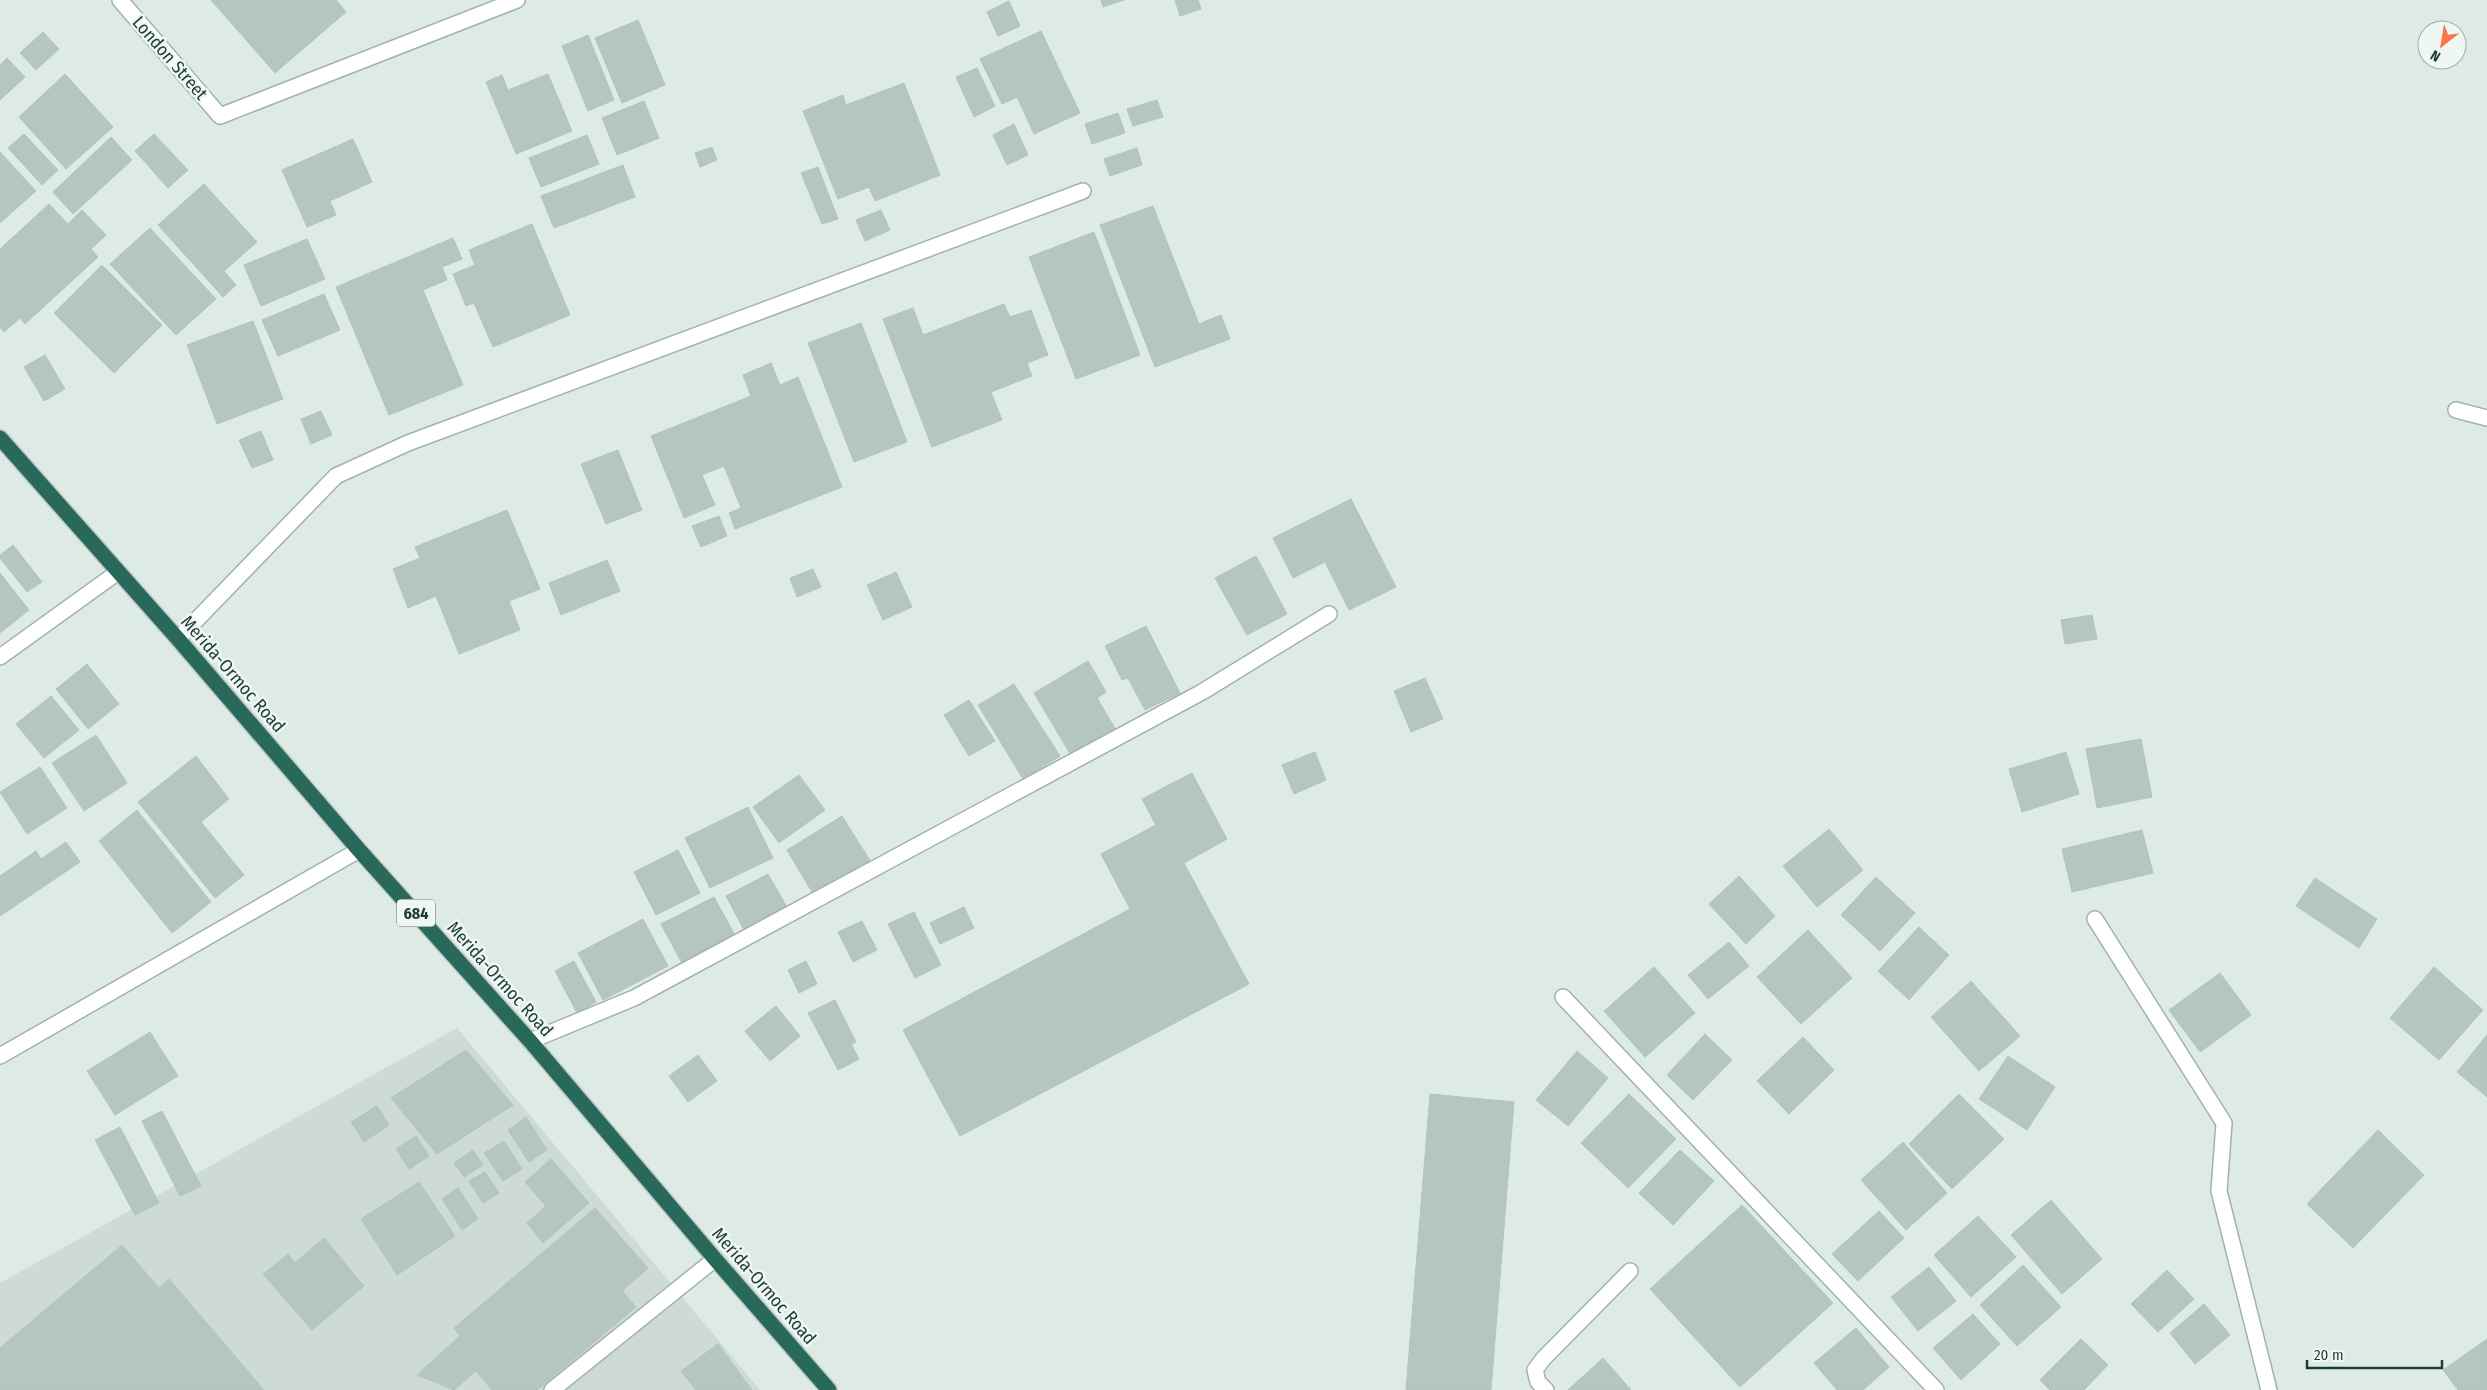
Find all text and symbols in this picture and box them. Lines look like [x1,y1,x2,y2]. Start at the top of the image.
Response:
street label: London Street [128,12,212,104]
north arrow [2417,20,2467,70]
text: N [2428,46,2444,65]
street label: Merida-Ormoc Road [176,611,290,737]
road number: 684 [397,900,435,926]
street label: Merida-Ormoc Road [442,917,558,1041]
street label: Merida-Ormoc Road [707,1223,821,1349]
scale bar [2307,1338,2442,1370]
text: 20 m [2314,1346,2344,1364]

